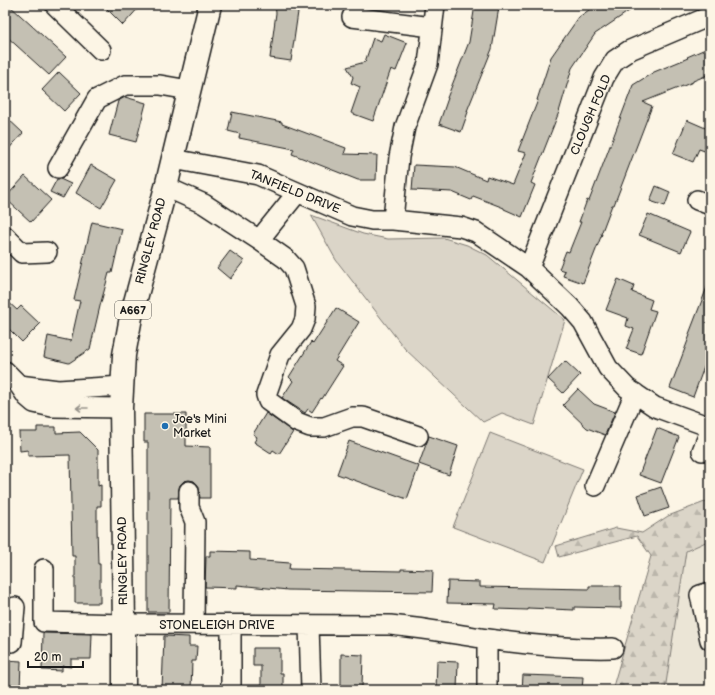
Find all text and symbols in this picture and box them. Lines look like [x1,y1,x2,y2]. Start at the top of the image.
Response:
street label: CLOUGH FOLD [567,72,615,158]
street label: TANFIELD DRIVE [248,167,343,217]
street label: RINGLEY ROAD [132,196,170,286]
road number: A667 [115,301,151,319]
one-way arrow [76,404,89,412]
place label: Joe's Mini Market [173,412,227,441]
marker: Joe's Mini Market [160,421,170,431]
street label: RINGLEY ROAD [115,516,131,605]
street label: STONELEIGH DRIVE [159,618,275,633]
scale bar [28,643,83,669]
text: 20 m [34,650,61,665]

